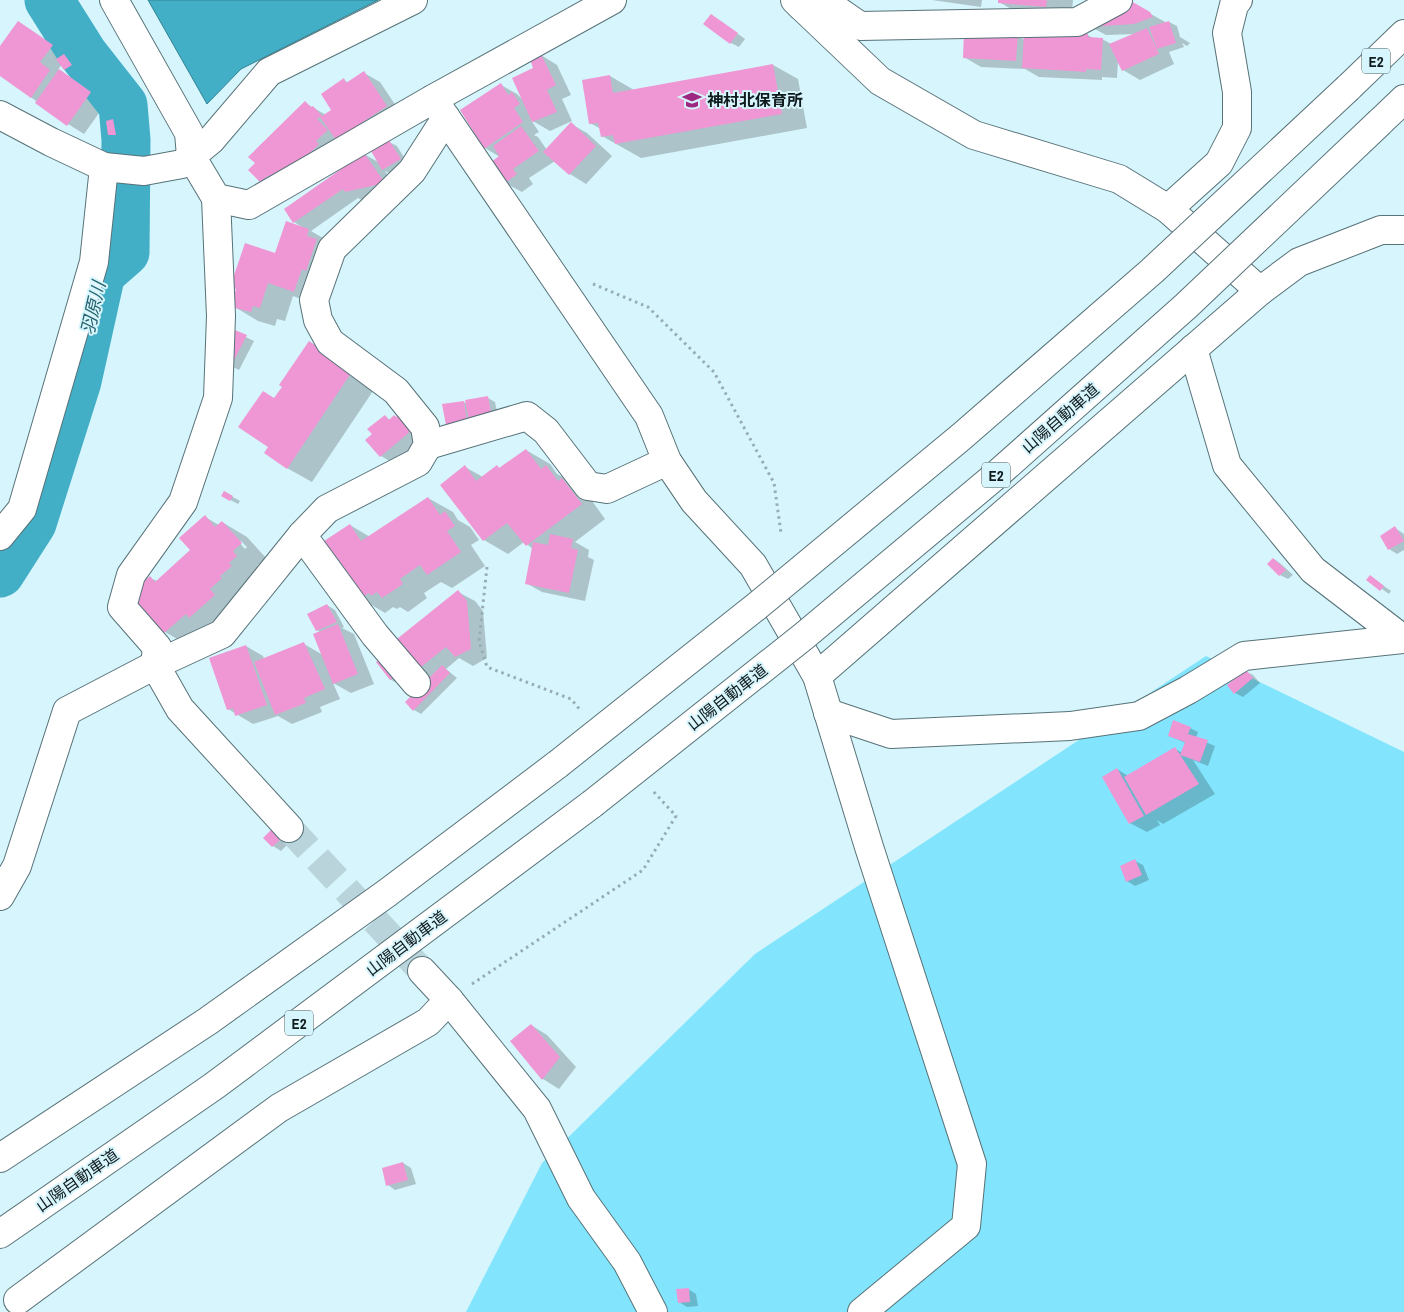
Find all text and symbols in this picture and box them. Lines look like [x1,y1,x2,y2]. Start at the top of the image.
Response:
road number: E2 [1362,48,1390,74]
school or university icon: 神村北保育所 [681,89,703,111]
place label: 神村北保育所 [707,89,803,111]
water label: 羽原川 [75,277,112,337]
street label: 山陽自動車道 [1017,378,1103,458]
road number: E2 [982,462,1010,488]
street label: 山陽自動車道 [682,659,772,735]
street label: 山陽自動車道 [361,905,451,981]
road number: E2 [285,1010,313,1036]
street label: 山陽自動車道 [31,1143,123,1217]

